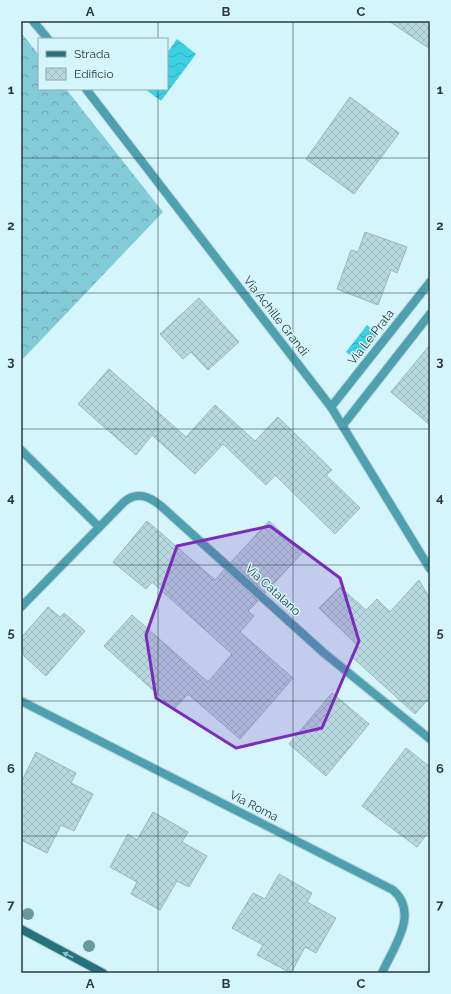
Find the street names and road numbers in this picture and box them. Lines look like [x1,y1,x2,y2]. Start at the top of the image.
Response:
street label: Via Achille Grandi [241,273,311,359]
street label: Via Le Prata [345,307,397,367]
street label: Via Catalano [242,562,304,618]
street label: Via Roma [227,788,281,824]

